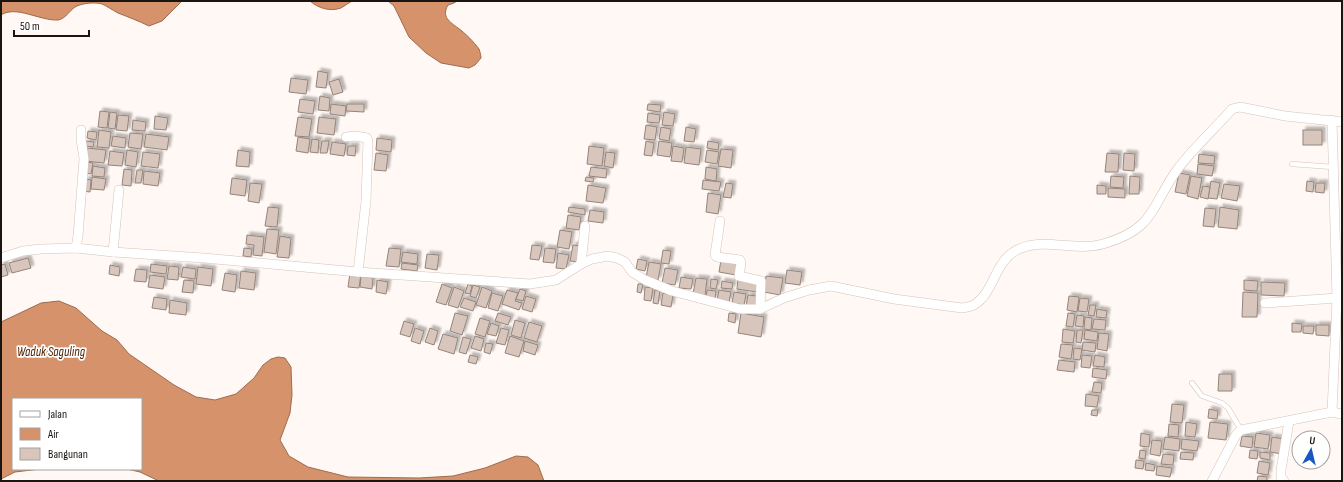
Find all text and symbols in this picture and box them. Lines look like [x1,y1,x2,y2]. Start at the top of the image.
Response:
scale bar [14,12,89,38]
text: 50 m [20,19,40,34]
water label: Waduk Saguling [17,344,86,360]
legend [12,398,142,470]
text: Jalan [47,407,67,422]
text: Air [47,427,59,442]
north arrow [1291,430,1331,470]
text: U [1309,434,1316,447]
text: Bangunan [48,447,88,462]

